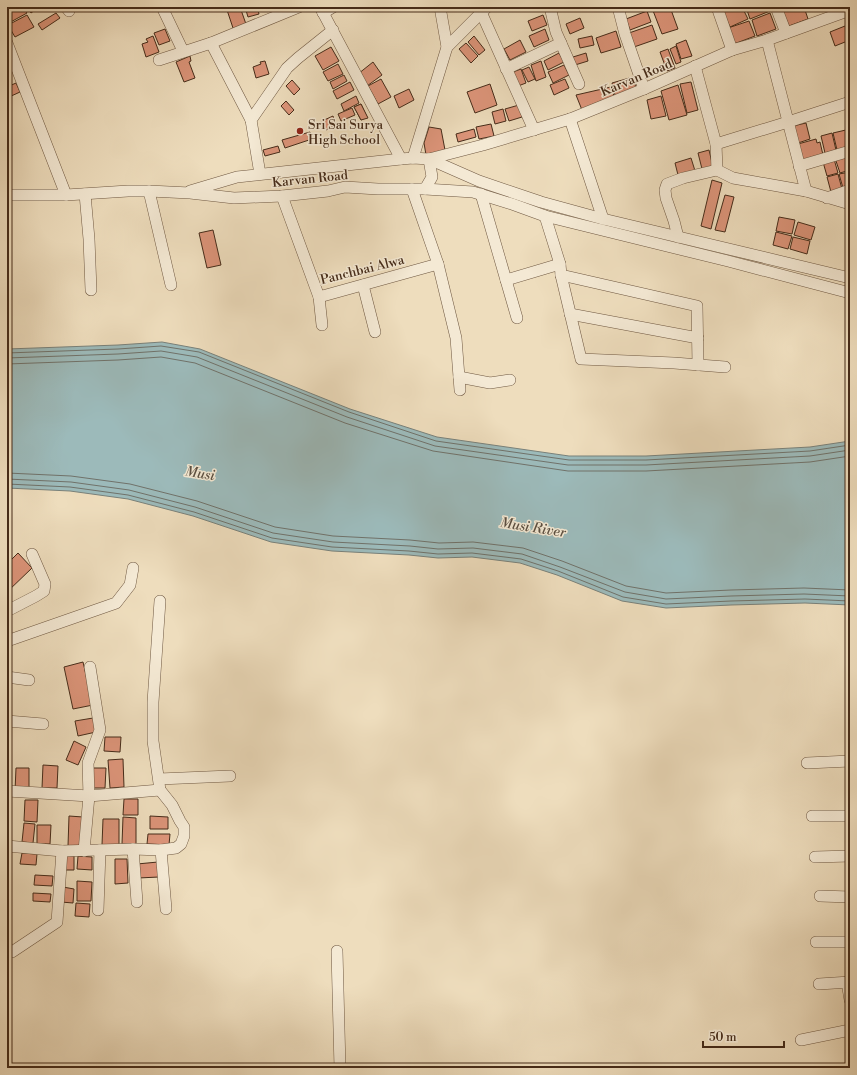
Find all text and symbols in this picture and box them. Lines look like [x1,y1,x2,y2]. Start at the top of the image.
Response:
street label: Karvan Road [598,55,675,100]
place label: Sri Sai Surya High School [308,117,384,148]
marker: Sri Sai Surya High School [295,126,305,136]
street label: Karvan Road [271,167,349,191]
street label: Panchbai Alwa [319,252,406,288]
water label: Musi [184,463,217,485]
water label: Musi River [499,514,568,542]
scale bar [703,1023,784,1049]
text: 50 m [709,1030,737,1045]

